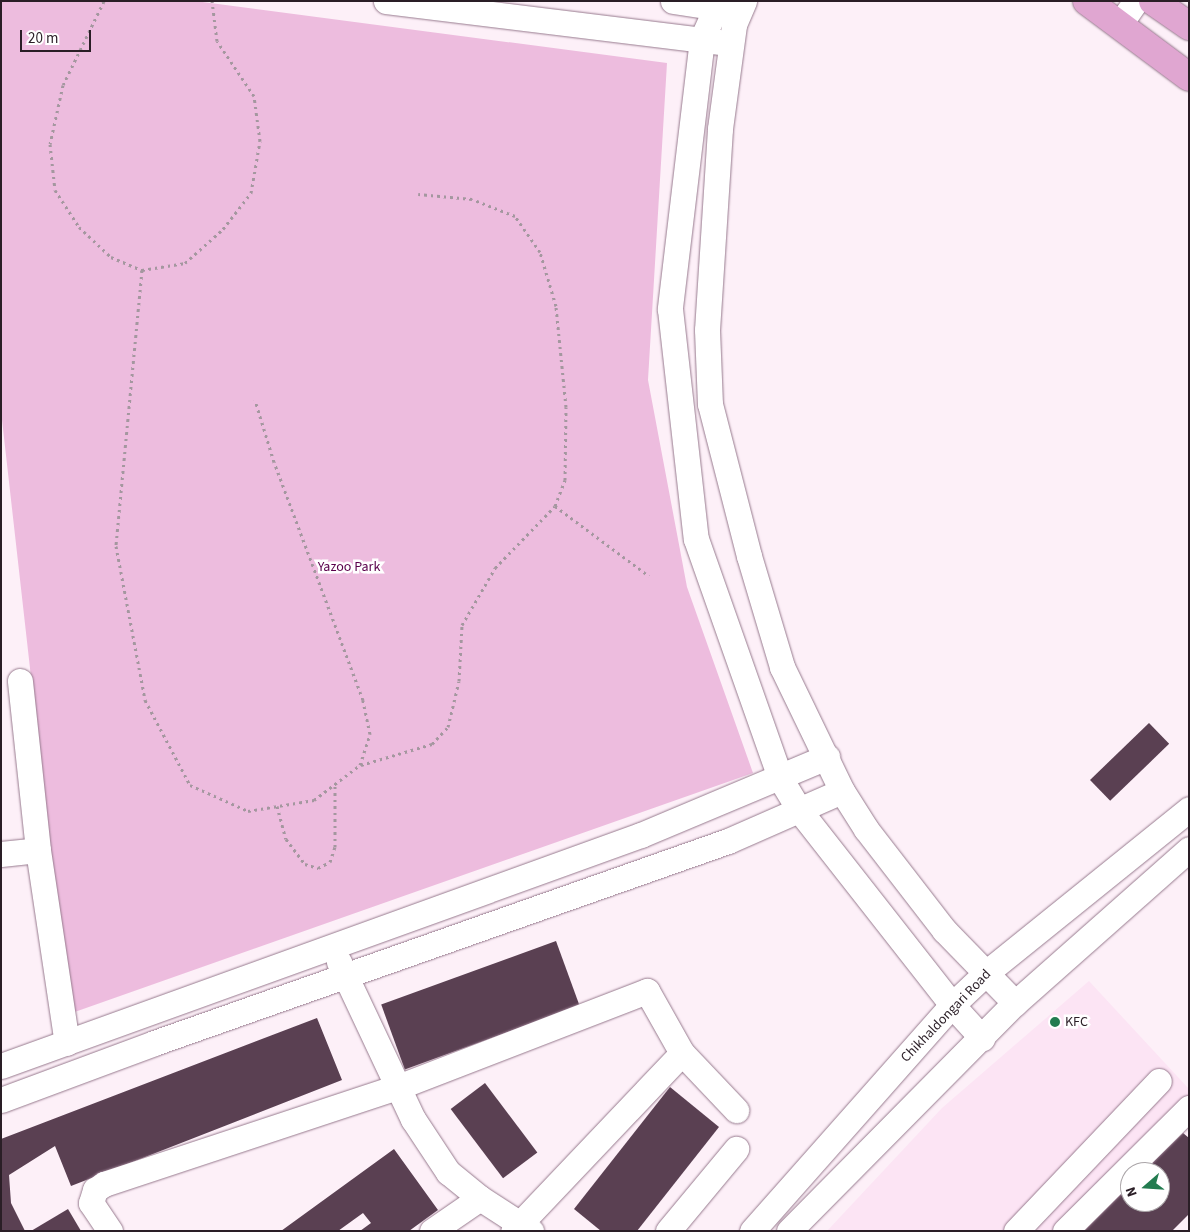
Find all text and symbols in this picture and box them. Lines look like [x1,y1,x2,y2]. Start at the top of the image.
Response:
scale bar [22,20,94,52]
text: 20 m [28,28,58,49]
park label: Yazoo Park [318,559,380,575]
street label: Chikhaldongari Road [897,966,995,1066]
place label: KFC [1065,1014,1088,1030]
marker: KFC [1049,1016,1061,1028]
north arrow [1120,1162,1170,1212]
text: N [1121,1184,1143,1199]

